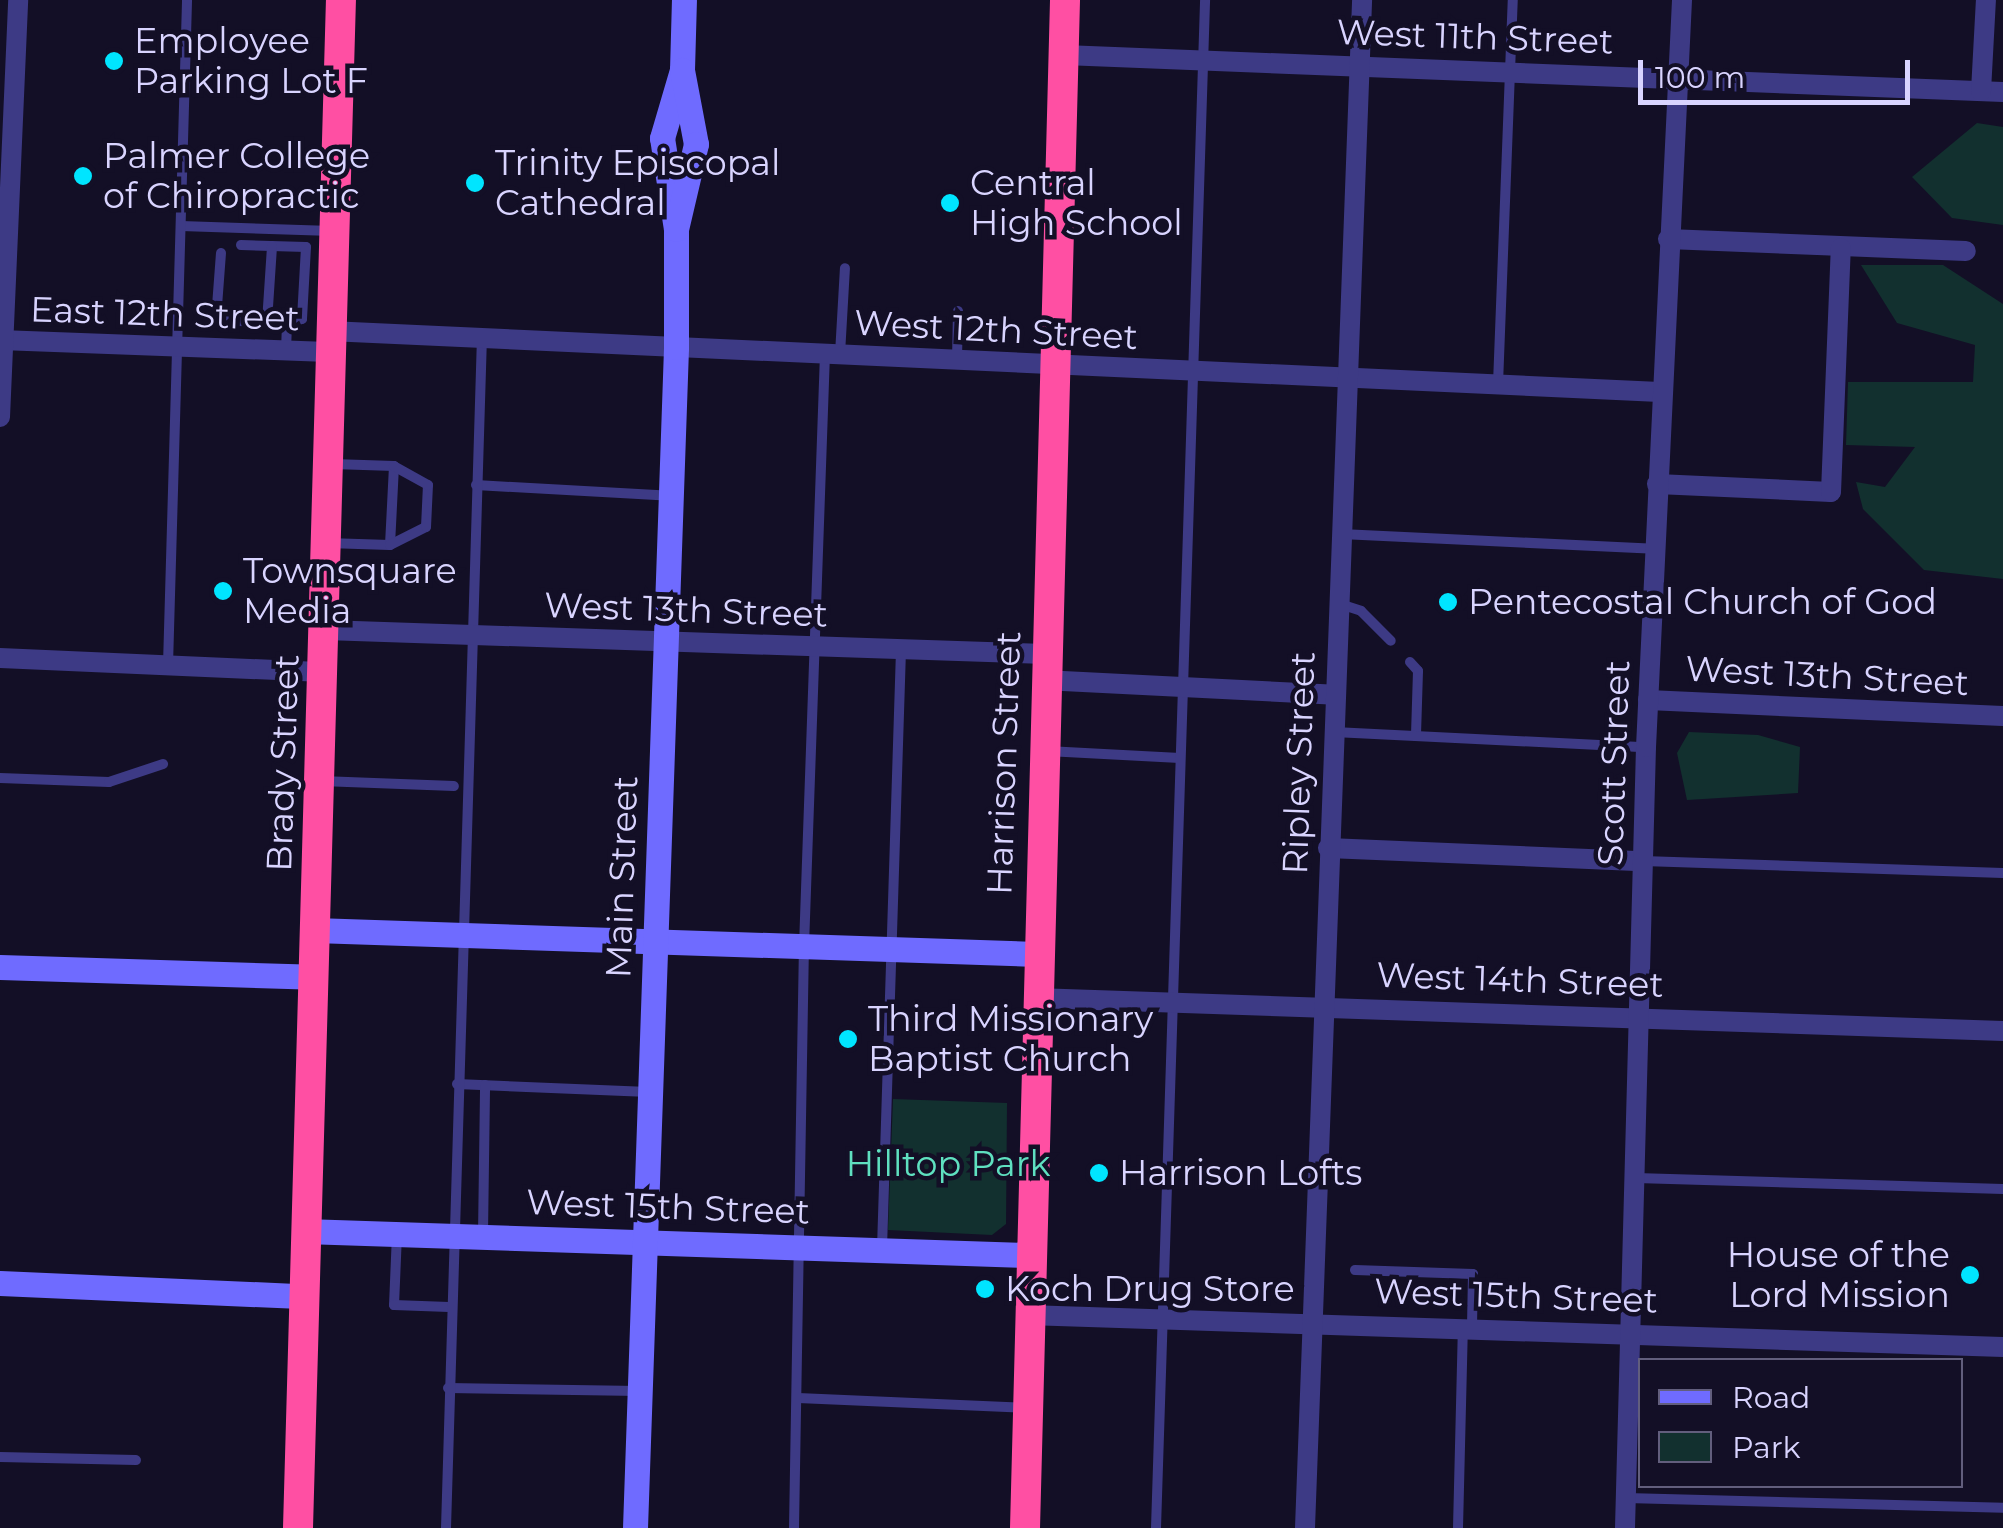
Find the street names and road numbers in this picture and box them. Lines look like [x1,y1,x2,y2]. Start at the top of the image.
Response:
street label: West 11th Street [1336,11,1614,63]
street label: East 12th Street [30,288,300,340]
street label: West 12th Street [853,302,1139,358]
street label: West 13th Street [543,584,829,636]
street label: Harrison Street [978,630,1030,896]
street label: West 13th Street [1684,648,1970,704]
street label: Ripley Street [1274,651,1324,875]
street label: Brady Street [258,654,308,872]
street label: Scott Street [1589,659,1639,867]
street label: Main Street [597,775,647,979]
street label: West 14th Street [1376,954,1664,1006]
street label: West 15th Street [525,1181,811,1233]
street label: West 15th Street [1373,1270,1659,1322]

